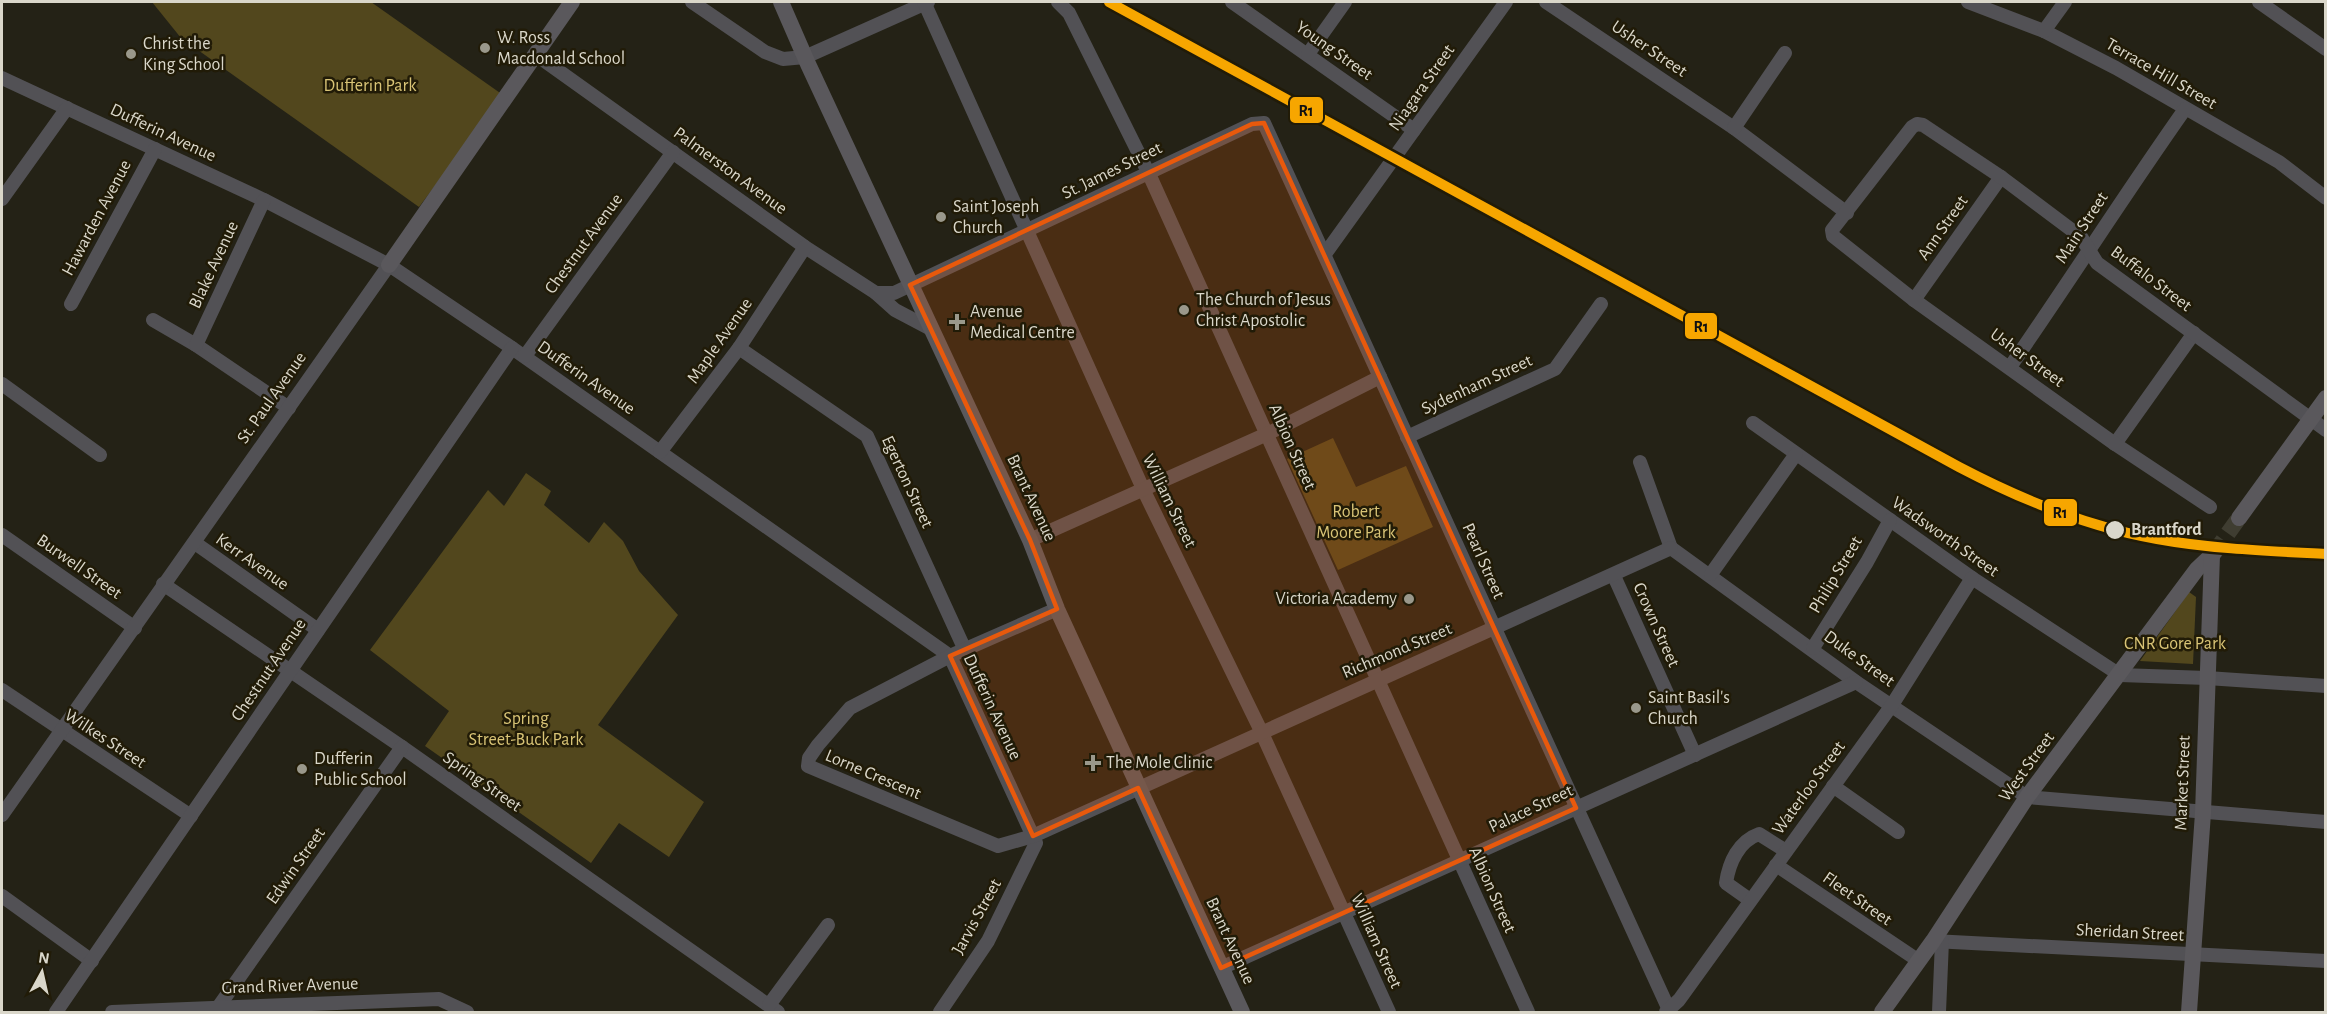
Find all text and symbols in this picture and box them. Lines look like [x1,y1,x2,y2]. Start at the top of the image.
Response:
street label: Usher Street [1608,17,1690,81]
street label: Young Street [1292,18,1376,84]
place label: W. Ross Macdonald School [497,29,625,68]
place label: Christ the King School [143,35,225,74]
street label: Terrace Hill Street [2102,35,2220,113]
marker: W. Ross Macdonald School [478,41,492,55]
street label: Niagara Street [1386,41,1458,135]
marker: Christ the King School [124,47,138,61]
park label: Dufferin Park [324,77,417,95]
line badge: R1 [1289,96,1324,124]
street label: Dufferin Avenue [107,101,219,165]
text: R1 [1298,103,1314,119]
street label: Palmerston Avenue [670,124,790,218]
street label: St. James Street [1059,139,1165,203]
street label: Hawarden Avenue [59,157,135,279]
street label: Main Street [2052,189,2112,267]
street label: Chestnut Avenue [542,191,626,297]
street label: Ann Street [1914,192,1972,263]
place label: Saint Joseph Church [953,198,1039,237]
marker: Saint Joseph Church [934,210,948,224]
street label: Blake Avenue [186,219,242,311]
street label: Buffalo Street [2107,243,2195,315]
place label: The Church of Jesus Christ Apostolic [1196,291,1331,330]
street label: Maple Avenue [684,295,756,387]
place label: Avenue Medical Centre [970,303,1075,342]
marker: The Church of Jesus Christ Apostolic [1177,303,1191,317]
line badge: R1 [1684,312,1718,340]
marker: Avenue Medical Centre [948,313,966,331]
text: R1 [1693,319,1709,335]
street label: Usher Street [1987,325,2068,391]
street label: Dufferin Avenue [534,338,638,418]
street label: St. Paul Avenue [234,349,310,447]
street label: Sydenham Street [1419,351,1535,418]
street label: Albion Street [1265,401,1319,493]
street label: Egerton Street [878,433,936,531]
street label: William Street [1139,451,1199,551]
street label: Brant Avenue [1003,452,1059,544]
street label: Wadsworth Street [1888,493,2002,581]
line badge: R1 [2043,498,2078,527]
park label: Robert Moore Park [1316,503,1397,542]
text: R1 [2052,505,2068,521]
marker: Brantford [2104,519,2126,541]
street label: Pearl Street [1458,520,1508,602]
place label: Brantford [2131,521,2202,539]
street label: Kerr Avenue [212,530,292,594]
street label: Burwell Street [33,531,125,603]
street label: Philip Street [1806,533,1866,617]
street label: Crown Street [1629,580,1683,670]
place label: Victoria Academy [1275,590,1397,608]
marker: Victoria Academy [1402,592,1416,606]
street label: Chestnut Avenue [228,616,310,724]
street label: Richmond Street [1339,620,1455,682]
street label: Duke Street [1820,628,1898,691]
park label: CNR Gore Park [2124,635,2227,653]
street label: Dufferin Avenue [960,651,1024,763]
place label: Saint Basil's Church [1648,689,1730,728]
marker: Saint Basil's Church [1629,701,1643,715]
street label: Wilkes Street [61,706,149,772]
park label: Spring Street-Buck Park [468,710,584,749]
street label: West Street [1996,729,2058,805]
street label: Market Street [2172,735,2194,831]
street label: Waterloo Street [1769,738,1849,838]
street label: Lorne Crescent [822,747,924,803]
street label: Spring Street [440,749,525,816]
place label: Dufferin Public School [314,750,407,789]
marker: The Mole Clinic [1084,754,1102,772]
place label: The Mole Clinic [1106,754,1212,772]
marker: Dufferin Public School [295,762,309,776]
street label: Palace Street [1486,782,1576,836]
street label: Edwin Street [263,824,329,907]
street label: Albion Street [1465,844,1519,936]
street label: Fleet Street [1819,869,1895,929]
street label: Jarvis Street [949,876,1005,958]
street label: William Street [1347,891,1405,991]
street label: Brant Avenue [1202,895,1258,987]
street label: Sheridan Street [2075,921,2185,945]
north arrow [12,942,72,1002]
text: N [37,949,51,967]
street label: Grand River Avenue [221,975,359,997]

